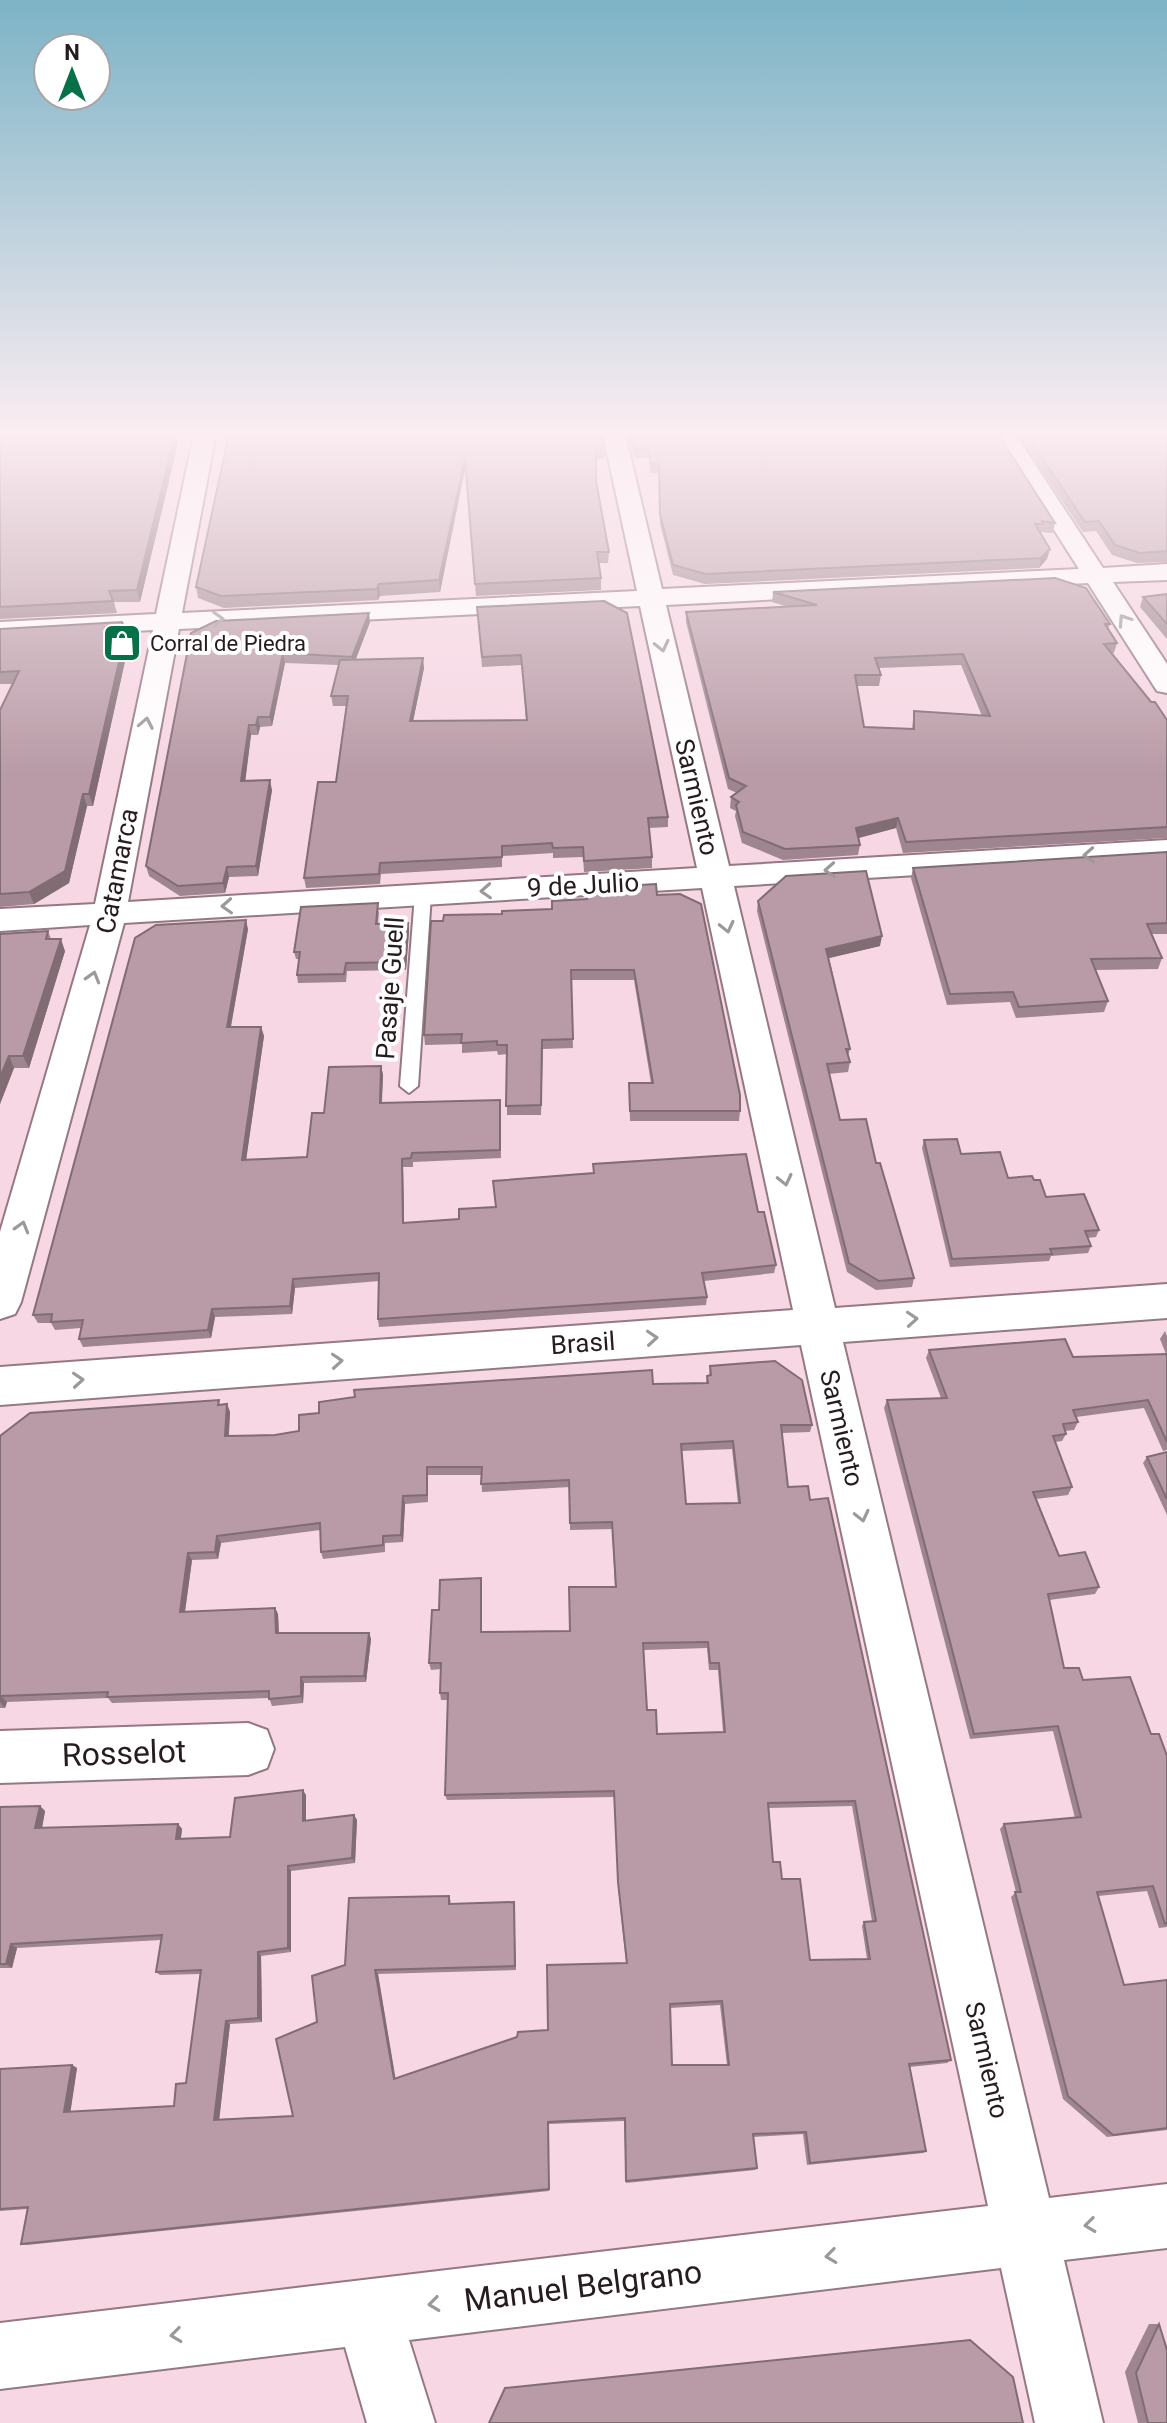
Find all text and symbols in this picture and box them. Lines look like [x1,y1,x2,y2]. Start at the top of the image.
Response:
north arrow [32,32,112,112]
text: N [64,40,80,65]
one-way arrow [212,611,225,628]
one-way arrow [1118,614,1133,629]
shop icon: Corral de Piedra [101,622,143,664]
place label: Corral de Piedra [150,631,306,656]
one-way arrow [653,639,670,653]
one-way arrow [136,716,153,729]
street label: Sarmiento [669,736,725,858]
street label: Catamarca [90,806,144,936]
one-way arrow [1082,846,1095,863]
one-way arrow [823,861,836,878]
street label: 9 de Julio [526,867,640,903]
one-way arrow [479,882,492,899]
one-way arrow [220,897,233,914]
street label: Pasaje Guell [370,916,410,1060]
one-way arrow [718,920,735,933]
one-way arrow [84,971,101,985]
one-way arrow [776,1173,793,1187]
one-way arrow [12,1221,29,1235]
one-way arrow [906,1311,919,1328]
street label: Brasil [550,1326,616,1360]
one-way arrow [646,1330,659,1347]
one-way arrow [331,1353,344,1370]
street label: Sarmiento [814,1367,870,1489]
one-way arrow [72,1372,85,1389]
one-way arrow [853,1508,870,1522]
street label: Rosselot [61,1732,187,1774]
street label: Sarmiento [959,1999,1015,2121]
one-way arrow [1083,2216,1096,2233]
one-way arrow [825,2247,838,2264]
street label: Manuel Belgrano [462,2253,704,2319]
one-way arrow [427,2295,441,2312]
one-way arrow [169,2326,183,2343]

